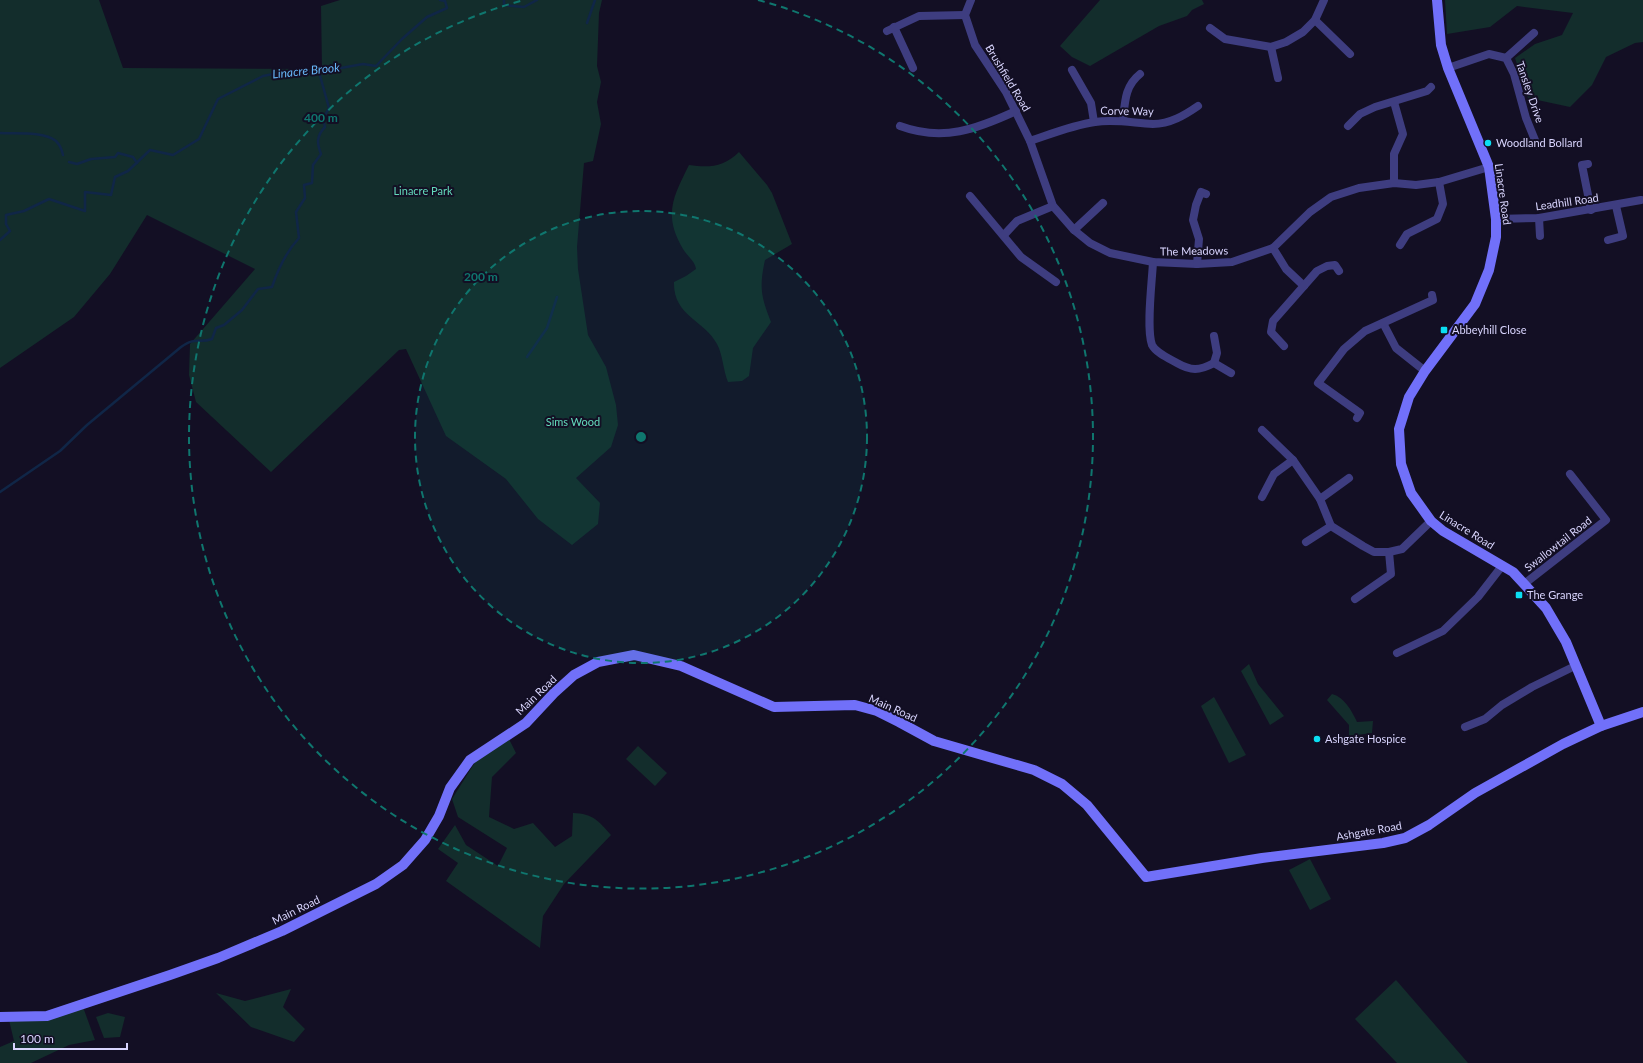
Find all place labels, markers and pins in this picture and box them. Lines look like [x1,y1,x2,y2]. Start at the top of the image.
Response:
place label: Woodland Bollard [1496,136,1582,149]
marker: Woodland Bollard [1483,138,1493,148]
place label: Abbeyhill Close [1452,323,1527,336]
marker: Abbeyhill Close [1439,325,1449,335]
centre of rings [634,430,648,444]
place label: The Grange [1527,588,1583,601]
marker: The Grange [1514,590,1524,600]
place label: Ashgate Hospice [1325,732,1406,745]
marker: Ashgate Hospice [1312,734,1322,744]

